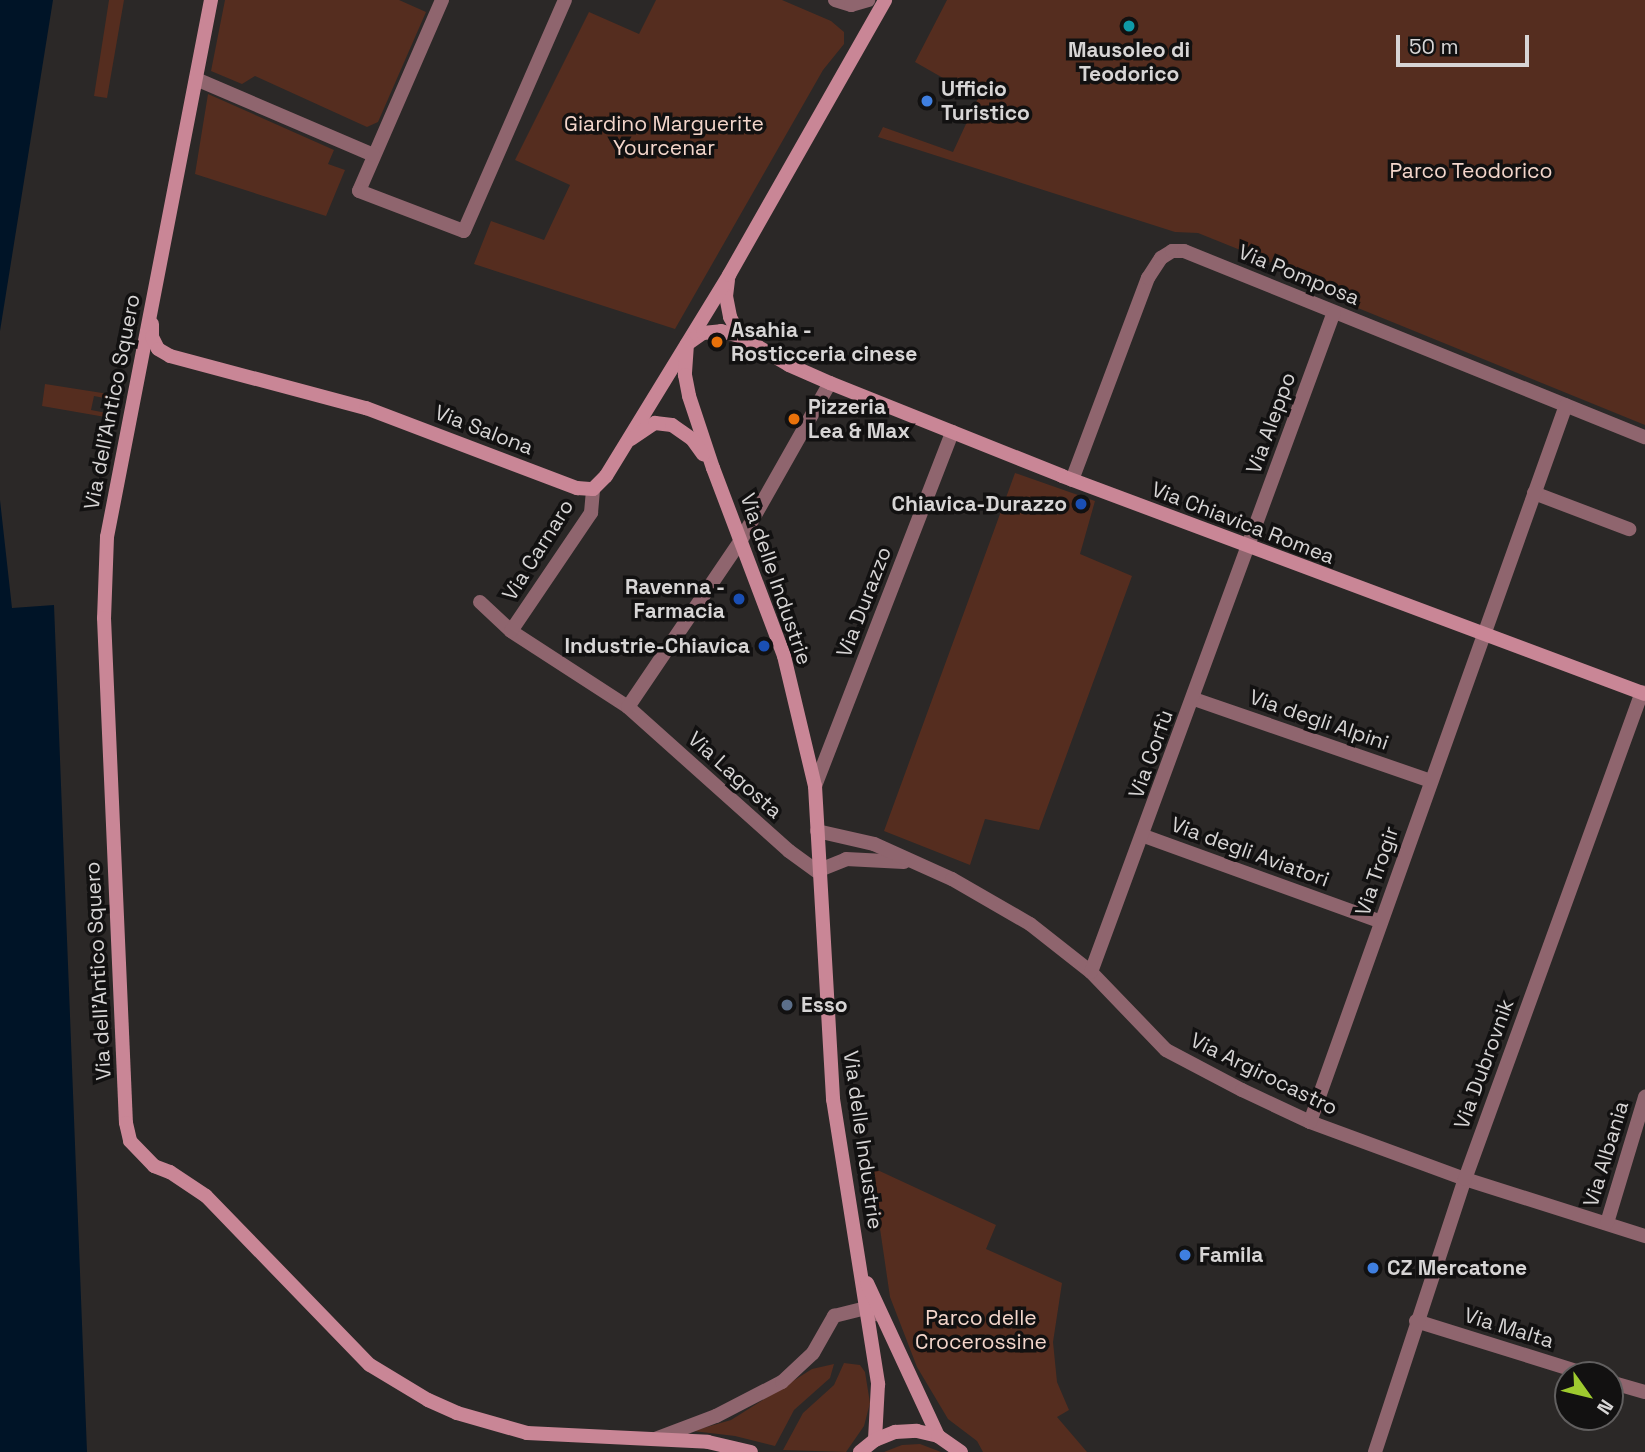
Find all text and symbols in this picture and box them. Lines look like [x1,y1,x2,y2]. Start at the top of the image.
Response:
marker: Mausoleo di Teodorico [1121,18,1137,34]
scale bar [1400,21,1533,65]
text: 50 m [1409,33,1459,60]
place label: Mausoleo di Teodorico [1068,37,1190,87]
place label: Ufficio Turistico [941,76,1030,126]
marker: Ufficio Turistico [919,93,935,109]
park label: Giardino Marguerite Yourcenar [564,111,764,161]
park label: Parco Teodorico [1389,158,1553,184]
street label: Via Pomposa [1235,239,1363,311]
street label: Via dell'Antico Squero [79,292,145,512]
place label: Asahia - Rosticceria cinese [731,317,917,367]
marker: Asahia - Rosticceria cinese [709,334,725,350]
street label: Via Aleppo [1241,369,1301,477]
place label: Pizzeria Lea & Max [808,394,910,444]
street label: Via Salona [431,400,537,460]
marker: Pizzeria Lea & Max [786,411,802,427]
street label: Via Chiavica Romea [1148,476,1338,570]
street label: Via delle Industrie [735,490,817,668]
place label: Chiavica-Durazzo [891,491,1067,517]
street label: Via Carnaro [497,495,579,605]
marker: Chiavica-Durazzo [1073,496,1089,512]
street label: Via Durazzo [831,543,897,661]
place label: Ravenna - Farmacia [624,574,725,624]
marker: Ravenna - Farmacia [731,591,747,607]
place label: Industrie-Chiavica [565,633,750,659]
marker: Industrie-Chiavica [756,638,772,654]
street label: Via degli Alpini [1246,684,1392,756]
street label: Via Corfù [1123,706,1179,802]
street label: Via Lagosta [683,726,787,824]
street label: Via degli Aviatori [1167,812,1333,892]
street label: Via Trogir [1350,823,1404,919]
street label: Via dell'Antico Squero [80,861,116,1081]
place label: Esso [801,992,847,1018]
street label: Via Dubrovnik [1449,995,1519,1133]
marker: Esso [779,997,795,1013]
street label: Via Argirocastro [1186,1027,1342,1121]
street label: Via delle Industrie [838,1049,888,1231]
street label: Via Albania [1578,1098,1634,1210]
place label: Famila [1199,1242,1263,1268]
marker: Famila [1177,1247,1193,1263]
place label: CZ Mercatone [1387,1255,1527,1281]
marker: CZ Mercatone [1365,1260,1381,1276]
street label: Via Malta [1461,1302,1557,1354]
park label: Parco delle Crocerossine [915,1305,1047,1355]
north arrow [1554,1361,1624,1431]
text: N [1591,1395,1619,1419]

